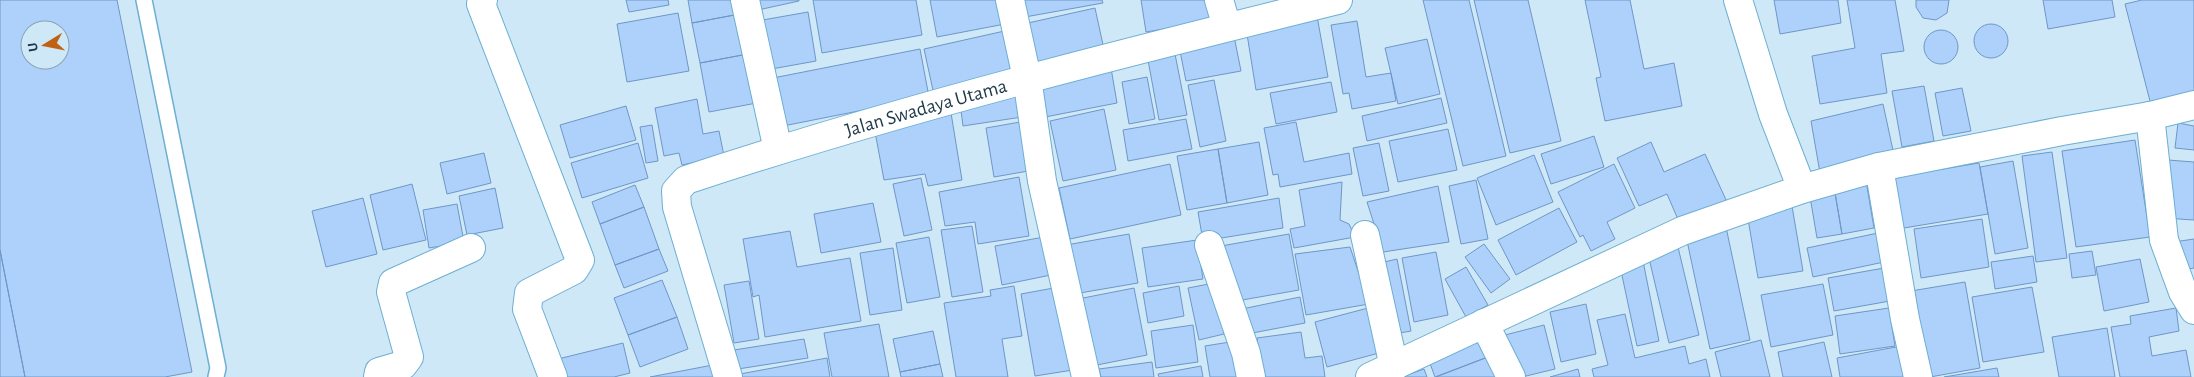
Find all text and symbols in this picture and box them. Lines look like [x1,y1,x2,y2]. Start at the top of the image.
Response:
north arrow [20,20,70,70]
text: U [26,41,41,53]
street label: Jalan Swadaya Utama [843,76,1009,141]

